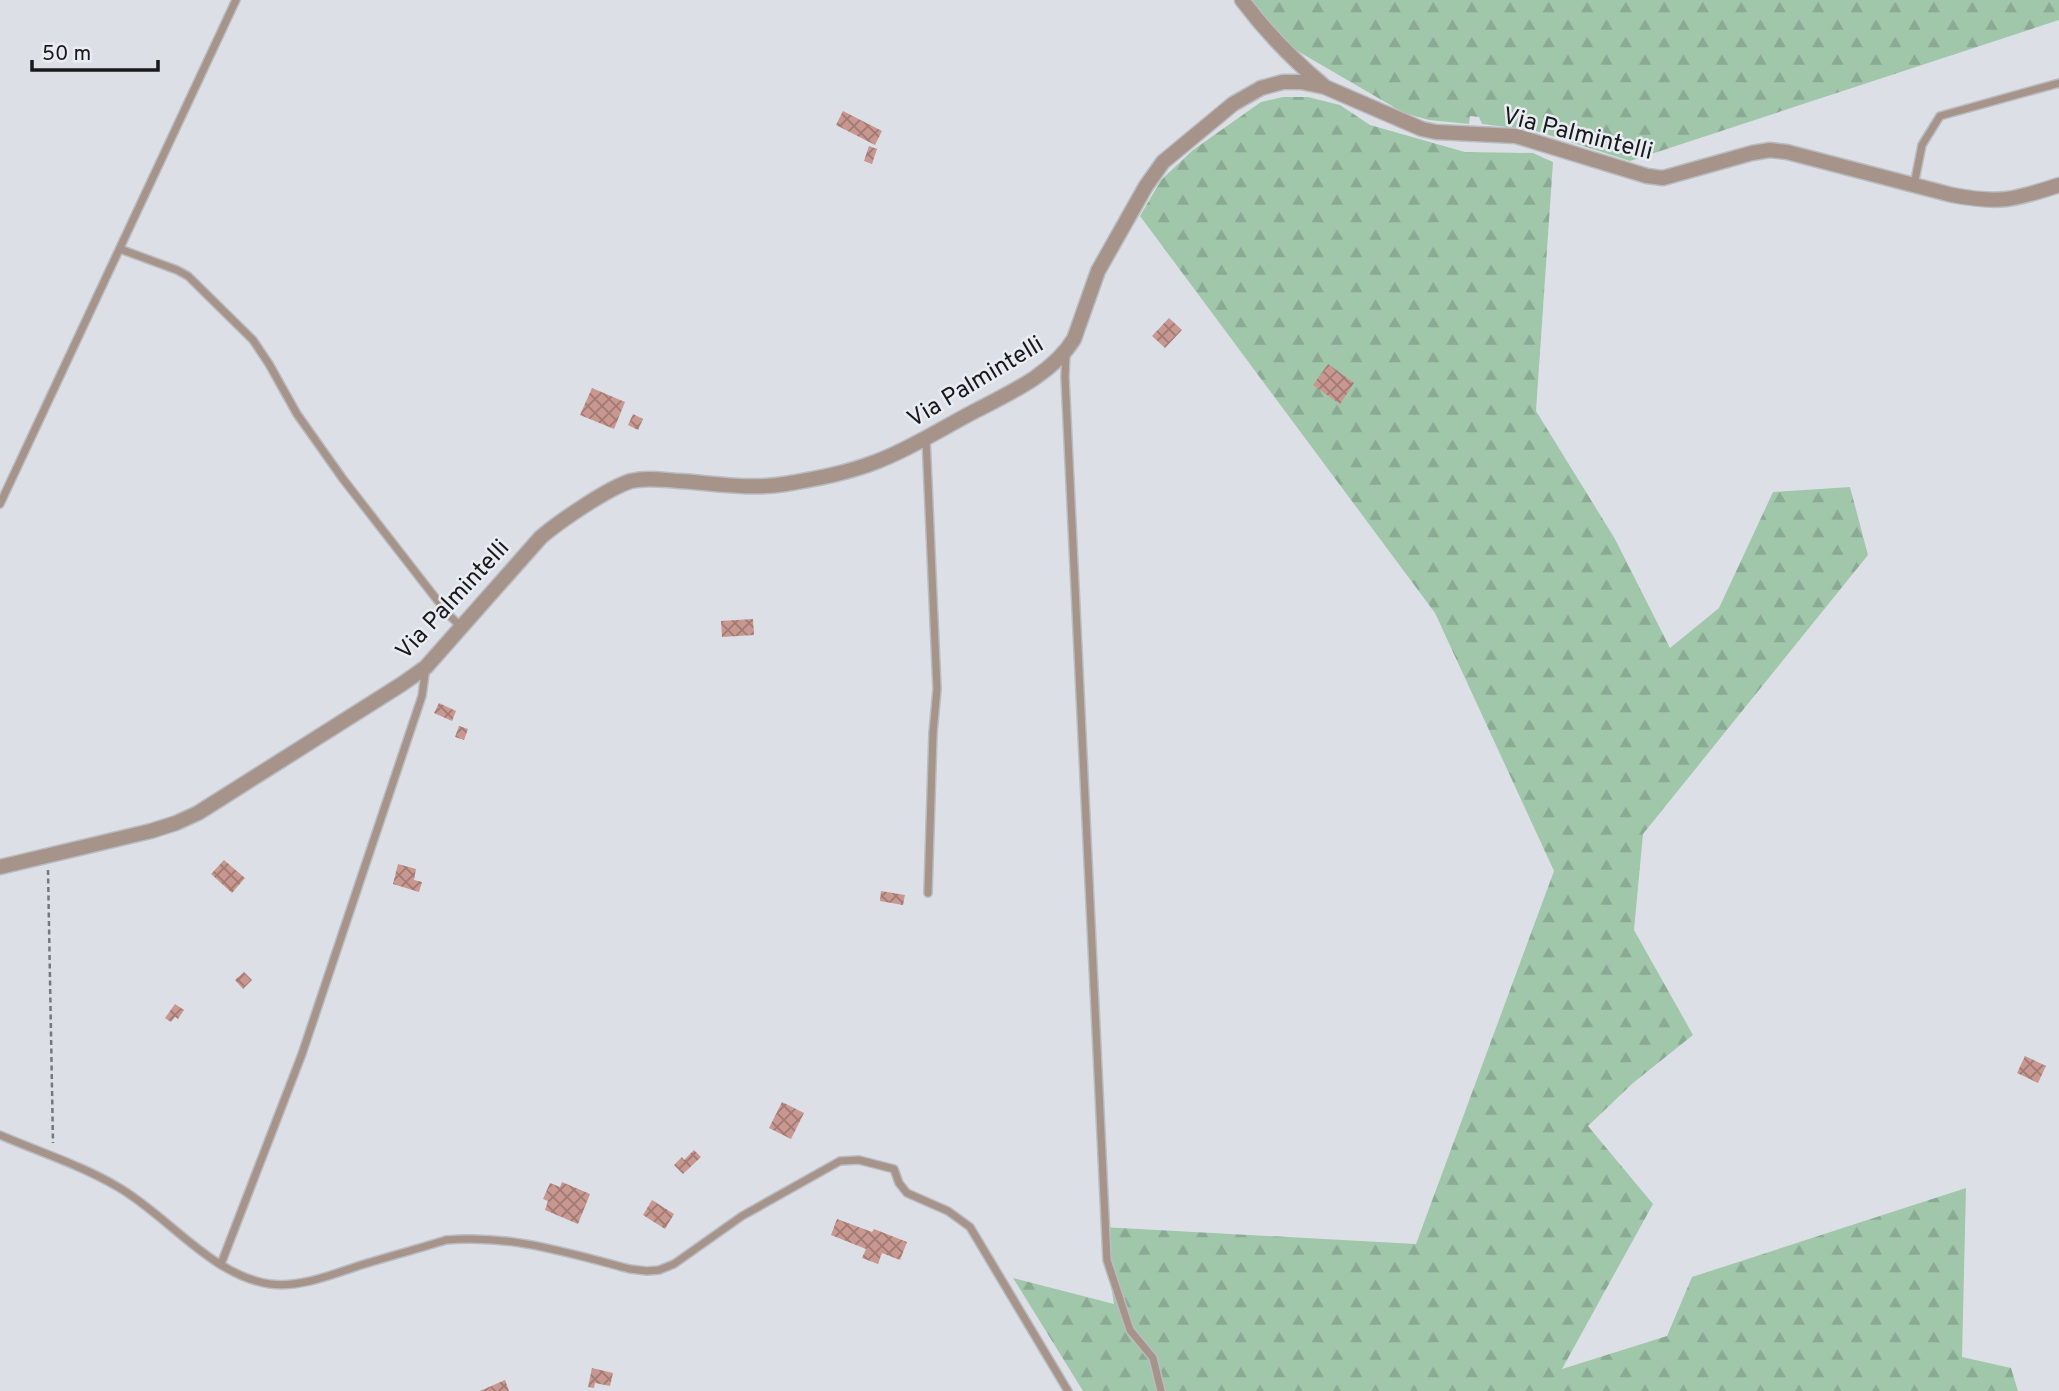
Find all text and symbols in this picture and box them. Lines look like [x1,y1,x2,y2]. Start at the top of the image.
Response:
scale bar [32,28,158,72]
text: 50 m [42,41,91,68]
street label: Via Palmintelli [1499,102,1656,168]
street label: Via Palmintelli [902,330,1050,435]
street label: Via Palmintelli [390,534,517,667]

